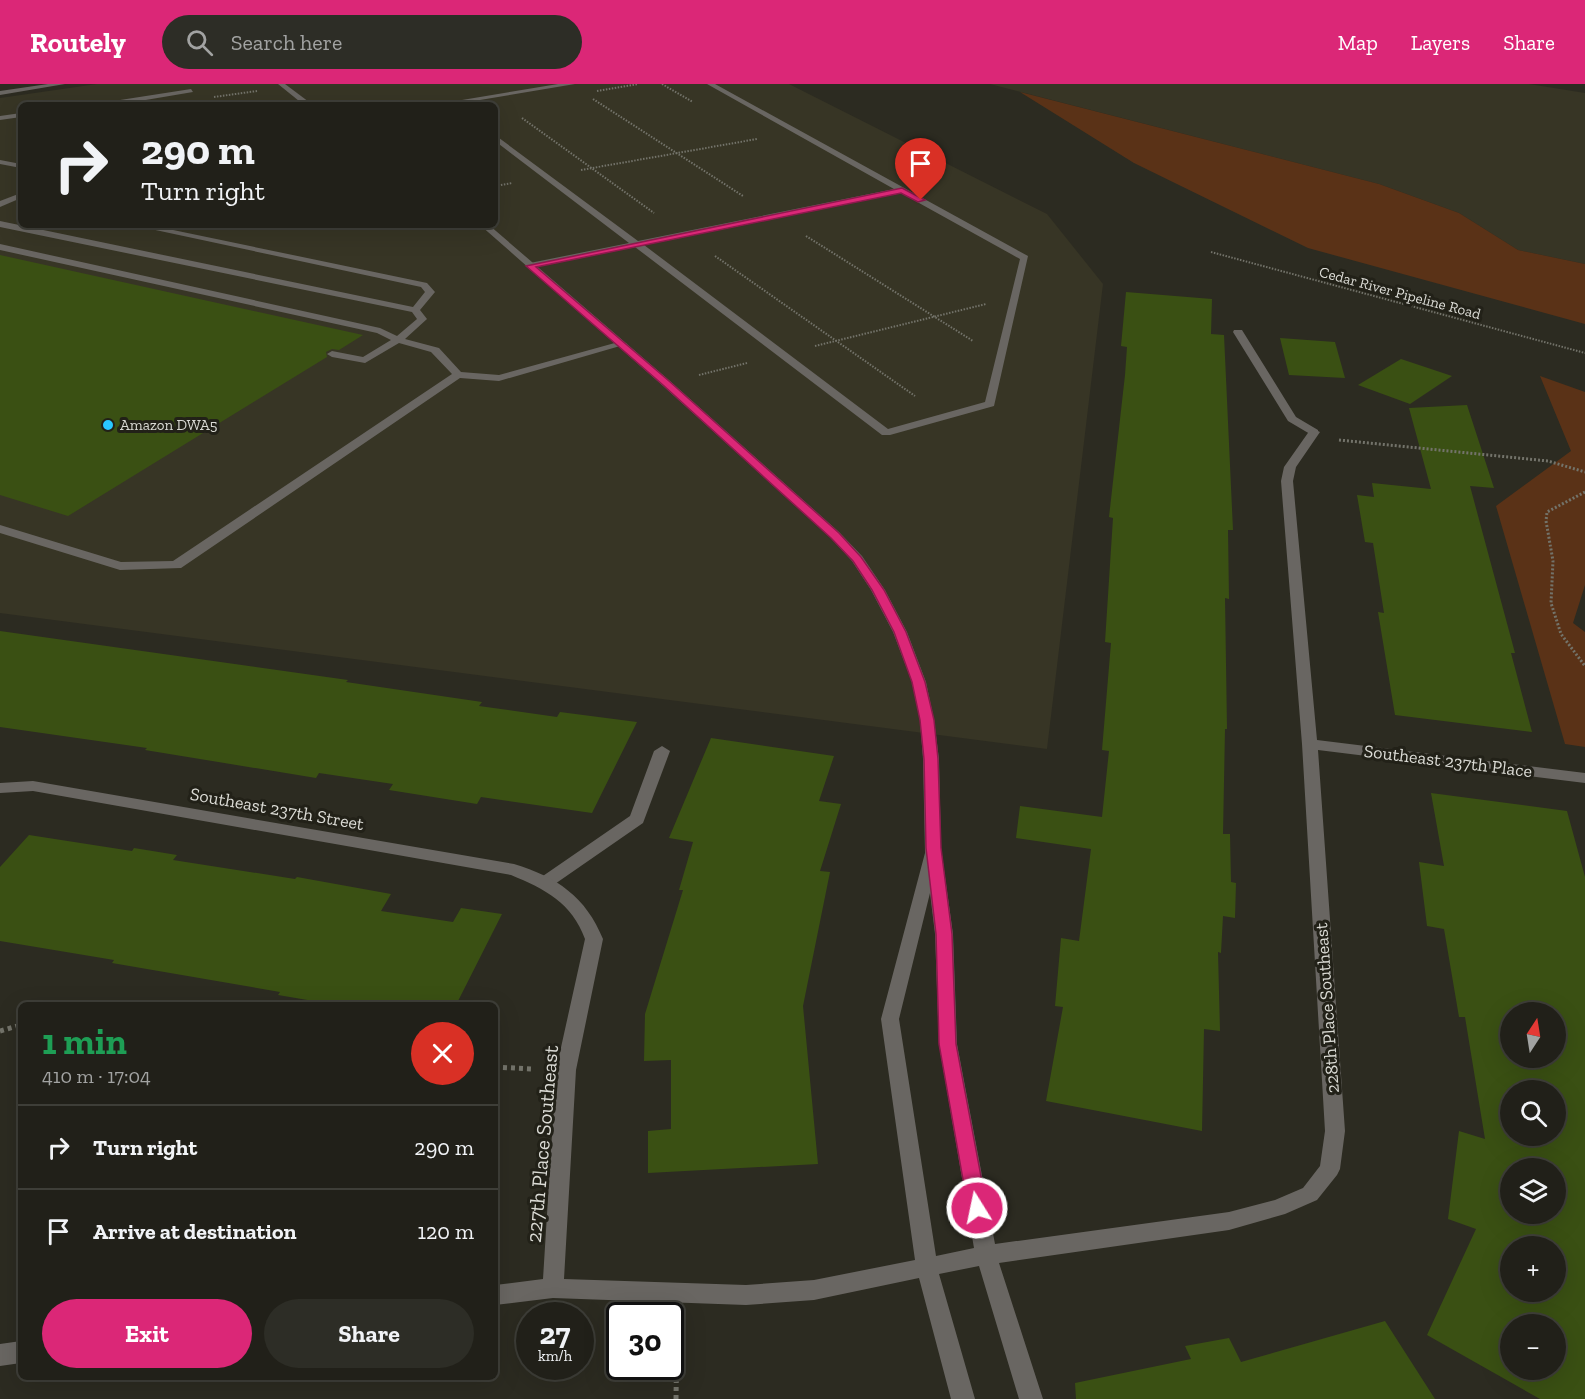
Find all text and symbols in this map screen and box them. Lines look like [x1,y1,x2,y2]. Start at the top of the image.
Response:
search box [162,15,582,69]
text: Routely [30,26,126,59]
icon: search [183,26,216,59]
text: Search here [231,29,342,56]
text: Map [1338,30,1378,55]
text: Layers [1411,30,1470,55]
text: Share [1503,30,1555,55]
text: 290 m [141,124,255,175]
icon: right [42,126,120,204]
pin [895,138,946,200]
icon: arrive [904,147,937,180]
text: Turn right [141,175,265,207]
street label: Cedar River Pipeline Road [1317,263,1483,323]
place label: Amazon DWA5 [120,416,218,434]
marker: Amazon DWA5 [101,418,115,432]
street label: Southeast 237th Place [1363,740,1533,782]
street label: Southeast 237th Street [188,783,366,835]
street label: 228th Place Southeast [1310,922,1344,1094]
north arrow [1500,1002,1566,1068]
map controls [1500,1002,1566,1380]
text: 1 min [42,1020,127,1063]
button: close [411,1022,474,1085]
street label: 227th Place Southeast [521,1044,563,1244]
text: 410 m · 17:04 [42,1064,151,1088]
button: search [1500,1080,1566,1146]
icon: right [42,1131,75,1164]
text: Turn right [93,1134,197,1161]
text: 290 m [414,1134,474,1161]
button: layers [1500,1158,1566,1224]
position arrow [945,1176,1009,1240]
icon: arrive [42,1215,75,1248]
text: Arrive at destination [93,1218,296,1245]
text: 120 m [418,1218,474,1245]
button: + [1500,1236,1566,1302]
button: Exit [42,1299,252,1368]
button: Share [264,1299,474,1368]
speed limit sign: 30 [606,1302,684,1380]
button: − [1500,1314,1566,1380]
text: 27 [540,1316,570,1352]
text: km/h [538,1347,572,1365]

